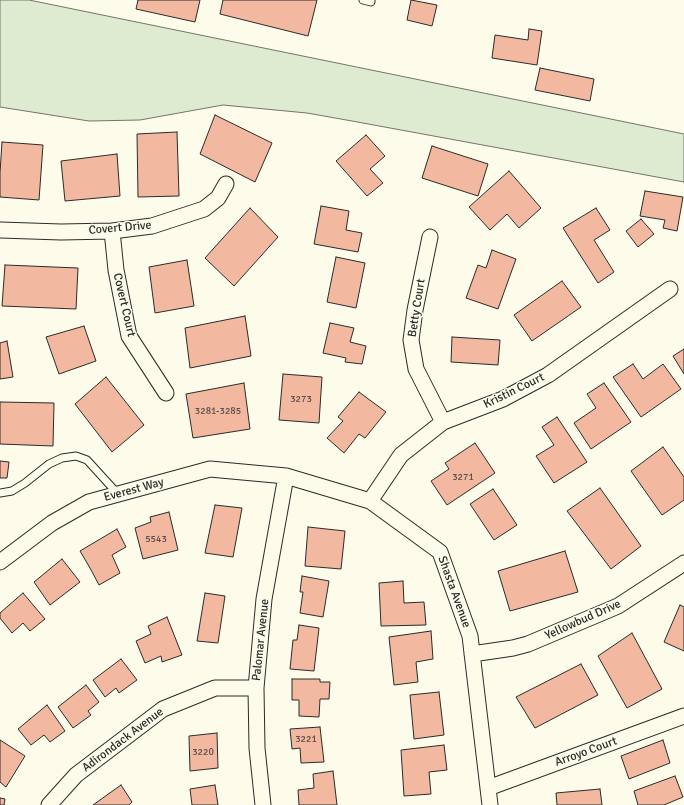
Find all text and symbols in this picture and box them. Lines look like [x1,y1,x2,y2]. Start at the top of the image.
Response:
street label: Covert Drive [88,218,152,238]
street label: Covert Court [110,272,138,338]
street label: Betty Court [405,278,429,338]
street label: Kristin Court [481,370,547,412]
house number: 3273 [290,393,312,405]
house number: 3281-3285 [195,405,241,417]
house number: 3271 [452,471,474,483]
street label: Everest Way [102,475,166,505]
house number: 5543 [145,533,167,545]
street label: Shasta Avenue [434,554,474,630]
street label: Yellowbud Drive [543,597,623,643]
street label: Palomar Avenue [250,598,272,682]
street label: Adirondack Avenue [80,705,166,775]
house number: 3221 [295,733,317,745]
street label: Arroyo Court [553,734,619,770]
house number: 3220 [192,746,214,758]

